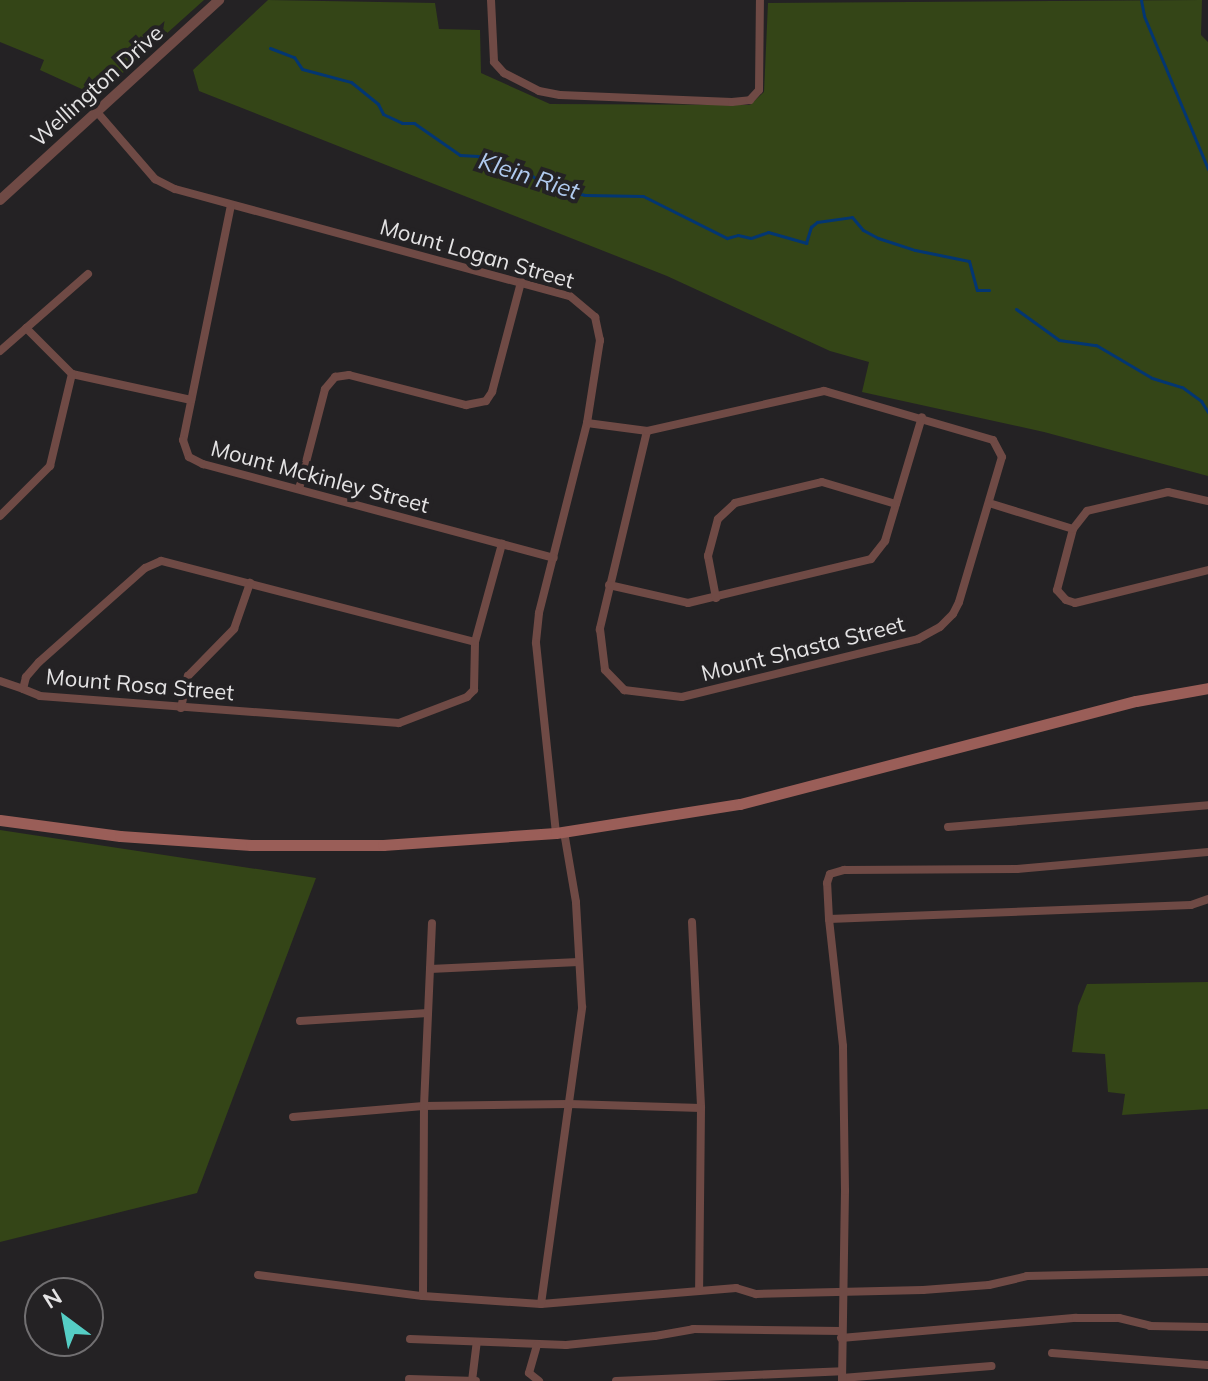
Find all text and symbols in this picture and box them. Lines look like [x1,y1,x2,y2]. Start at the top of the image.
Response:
street label: Wellington Drive [25,20,169,152]
water label: Klein Riet [475,146,583,206]
street label: Mount Logan Street [377,214,577,294]
street label: Mount Mckinley Street [208,435,432,519]
street label: Mount Shasta Street [699,611,907,687]
street label: Mount Rosa Street [45,664,235,706]
north arrow [24,1277,104,1357]
text: N [38,1282,67,1315]

